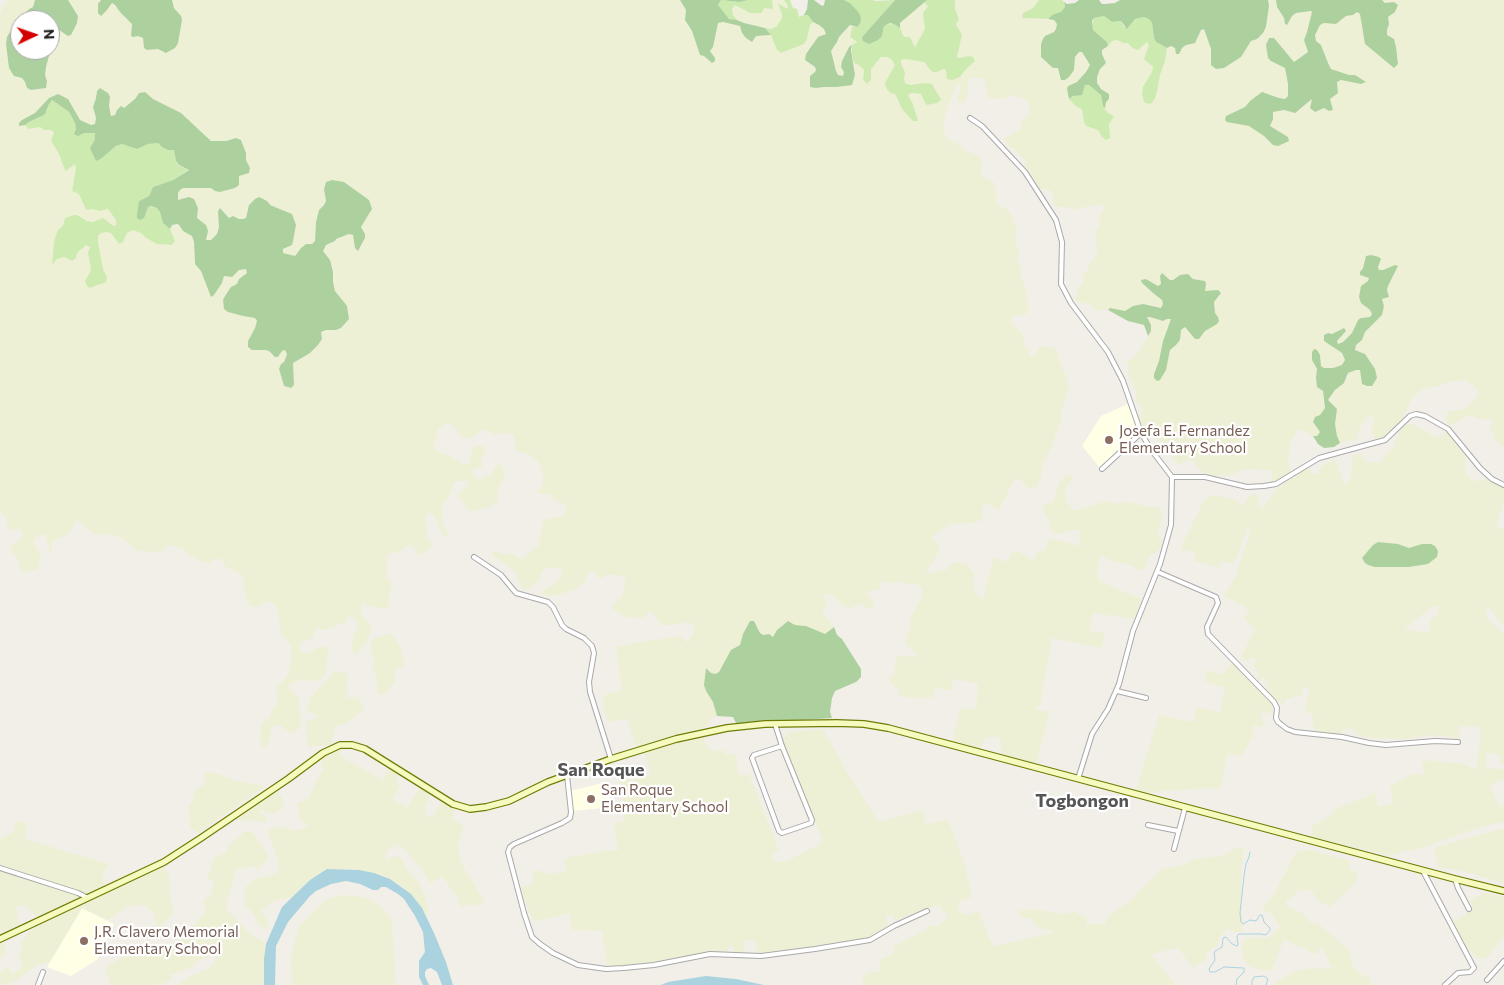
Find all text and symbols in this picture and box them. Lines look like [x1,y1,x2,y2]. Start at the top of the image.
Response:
north arrow [10,10,60,60]
text: N [41,29,58,40]
place label: Josefa E. Fernandez Elementary School [1119,422,1250,457]
marker: Josefa E. Fernandez Elementary School [1103,434,1115,446]
district label: San Roque [557,759,645,781]
place label: San Roque Elementary School [601,781,728,816]
district label: Togbongon [1035,790,1129,812]
marker: San Roque Elementary School [585,793,597,805]
place label: J.R. Clavero Memorial Elementary School [94,923,239,958]
marker: J.R. Clavero Memorial Elementary School [78,935,90,947]

